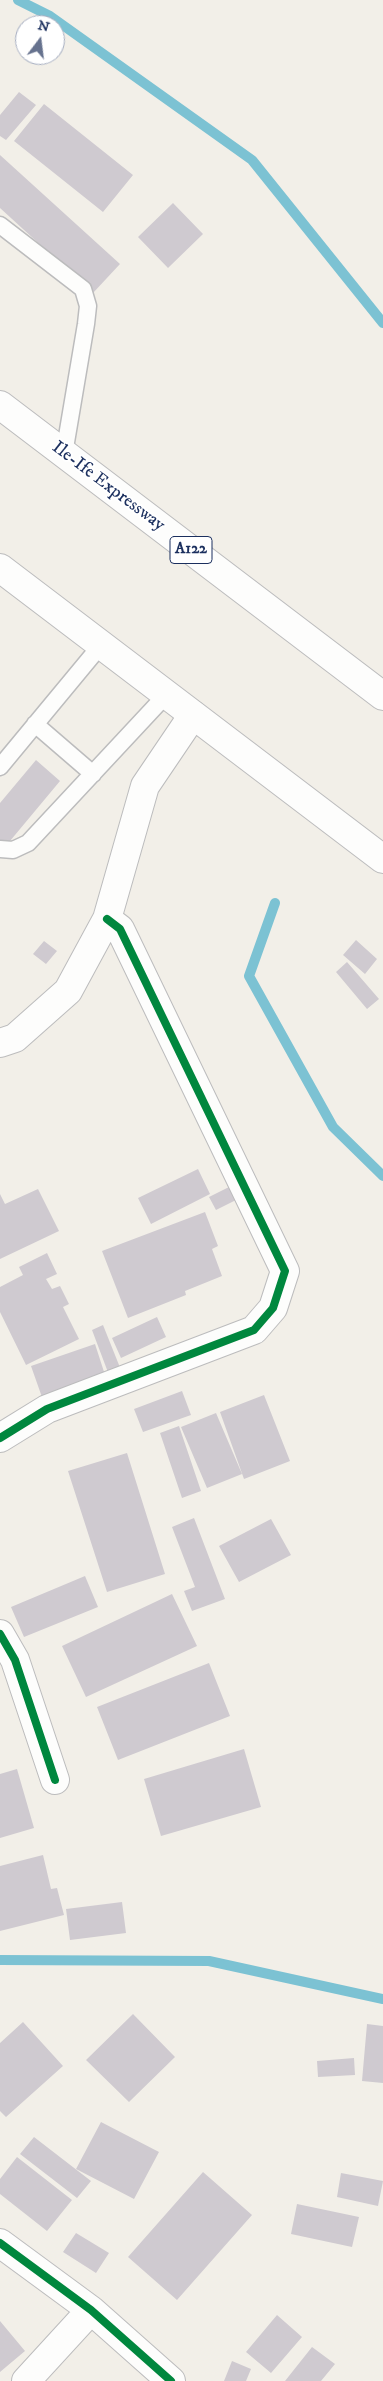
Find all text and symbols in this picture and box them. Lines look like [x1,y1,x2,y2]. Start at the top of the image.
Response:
north arrow [15,15,65,65]
text: N [36,16,52,37]
street label: Ile-Ife Expressway [47,437,169,537]
road number: A122 [170,536,212,564]

